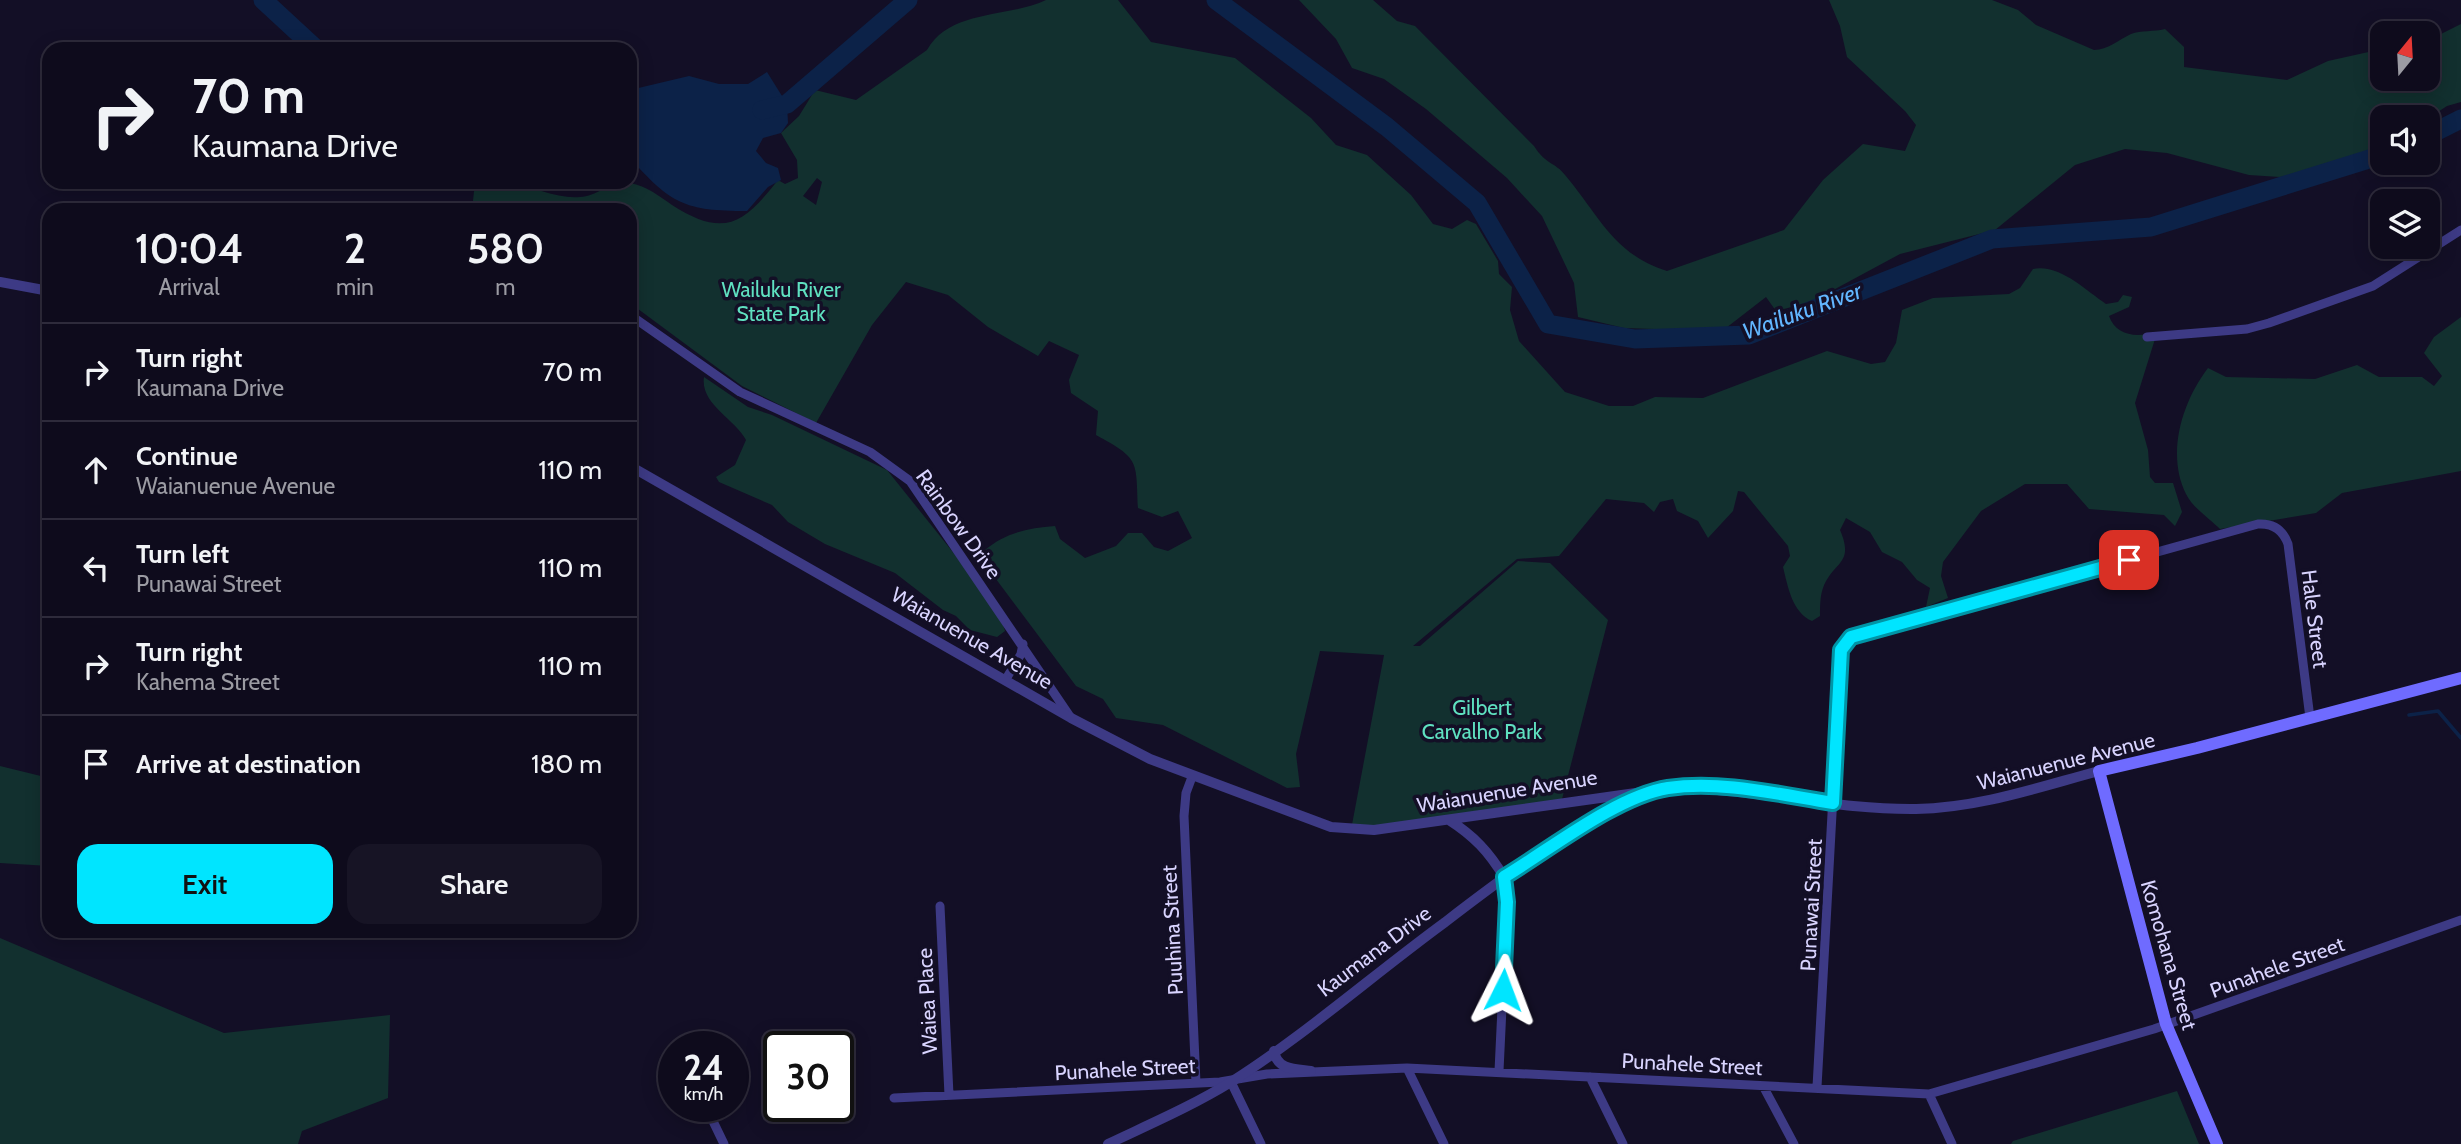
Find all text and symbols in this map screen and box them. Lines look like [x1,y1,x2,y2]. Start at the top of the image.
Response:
north arrow [2370,21,2440,91]
map controls [2370,21,2440,259]
text: 70 m [192,66,305,125]
icon: right [77,70,168,161]
button: sound [2370,105,2440,175]
text: Kaumana Drive [192,126,398,165]
button: layers [2370,189,2440,259]
text: 10:04 [135,222,243,274]
text: 2 [344,222,366,274]
text: 580 [467,222,544,274]
text: Arrival [158,273,220,301]
text: min [336,273,374,301]
text: m [495,273,516,301]
water label: Wailuku River [1739,276,1866,346]
park label: Wailuku River State Park [721,277,841,326]
text: Turn right [136,342,242,374]
icon: right [77,353,115,391]
text: 70 m [542,356,602,388]
text: Kaumana Drive [136,374,284,402]
text: Continue [136,440,238,472]
icon: ahead [77,451,115,489]
text: 110 m [538,454,602,486]
street label: Rainbow Drive [911,464,1007,584]
text: Waianuenue Avenue [136,472,335,500]
pin [2099,530,2159,590]
text: Turn left [136,538,229,570]
icon: arrive [2110,541,2148,579]
icon: left [77,549,115,587]
text: 110 m [538,552,602,584]
street label: Hale Street [2297,568,2333,670]
text: Punawai Street [136,570,281,598]
street label: Waianuenue Avenue [887,582,1057,694]
text: Turn right [136,636,242,668]
icon: right [77,647,115,685]
text: 110 m [538,650,602,682]
text: Kahema Street [136,668,280,696]
park label: Gilbert Carvalho Park [1422,695,1543,744]
street label: Waianuenue Avenue [1975,727,2158,795]
icon: arrive [77,745,115,783]
text: Arrive at destination [136,748,361,780]
text: 180 m [531,748,602,780]
street label: Waianuenue Avenue [1415,764,1599,818]
street label: Punawai Street [1795,838,1827,972]
button: Exit [77,844,333,924]
button: Share [347,844,602,924]
street label: Puuhina Street [1156,864,1188,996]
street label: Komohana Street [2136,877,2202,1033]
street label: Kaumana Drive [1313,900,1436,1002]
street label: Punahele Street [2206,931,2348,1003]
street label: Waiea Place [912,947,942,1055]
position arrow [1466,953,1540,1027]
speed limit sign: 30 [763,1031,854,1122]
text: 24 [683,1046,724,1089]
street label: Punahele Street [1621,1048,1763,1080]
street label: Punahele Street [1054,1053,1196,1085]
text: km/h [684,1083,723,1105]

